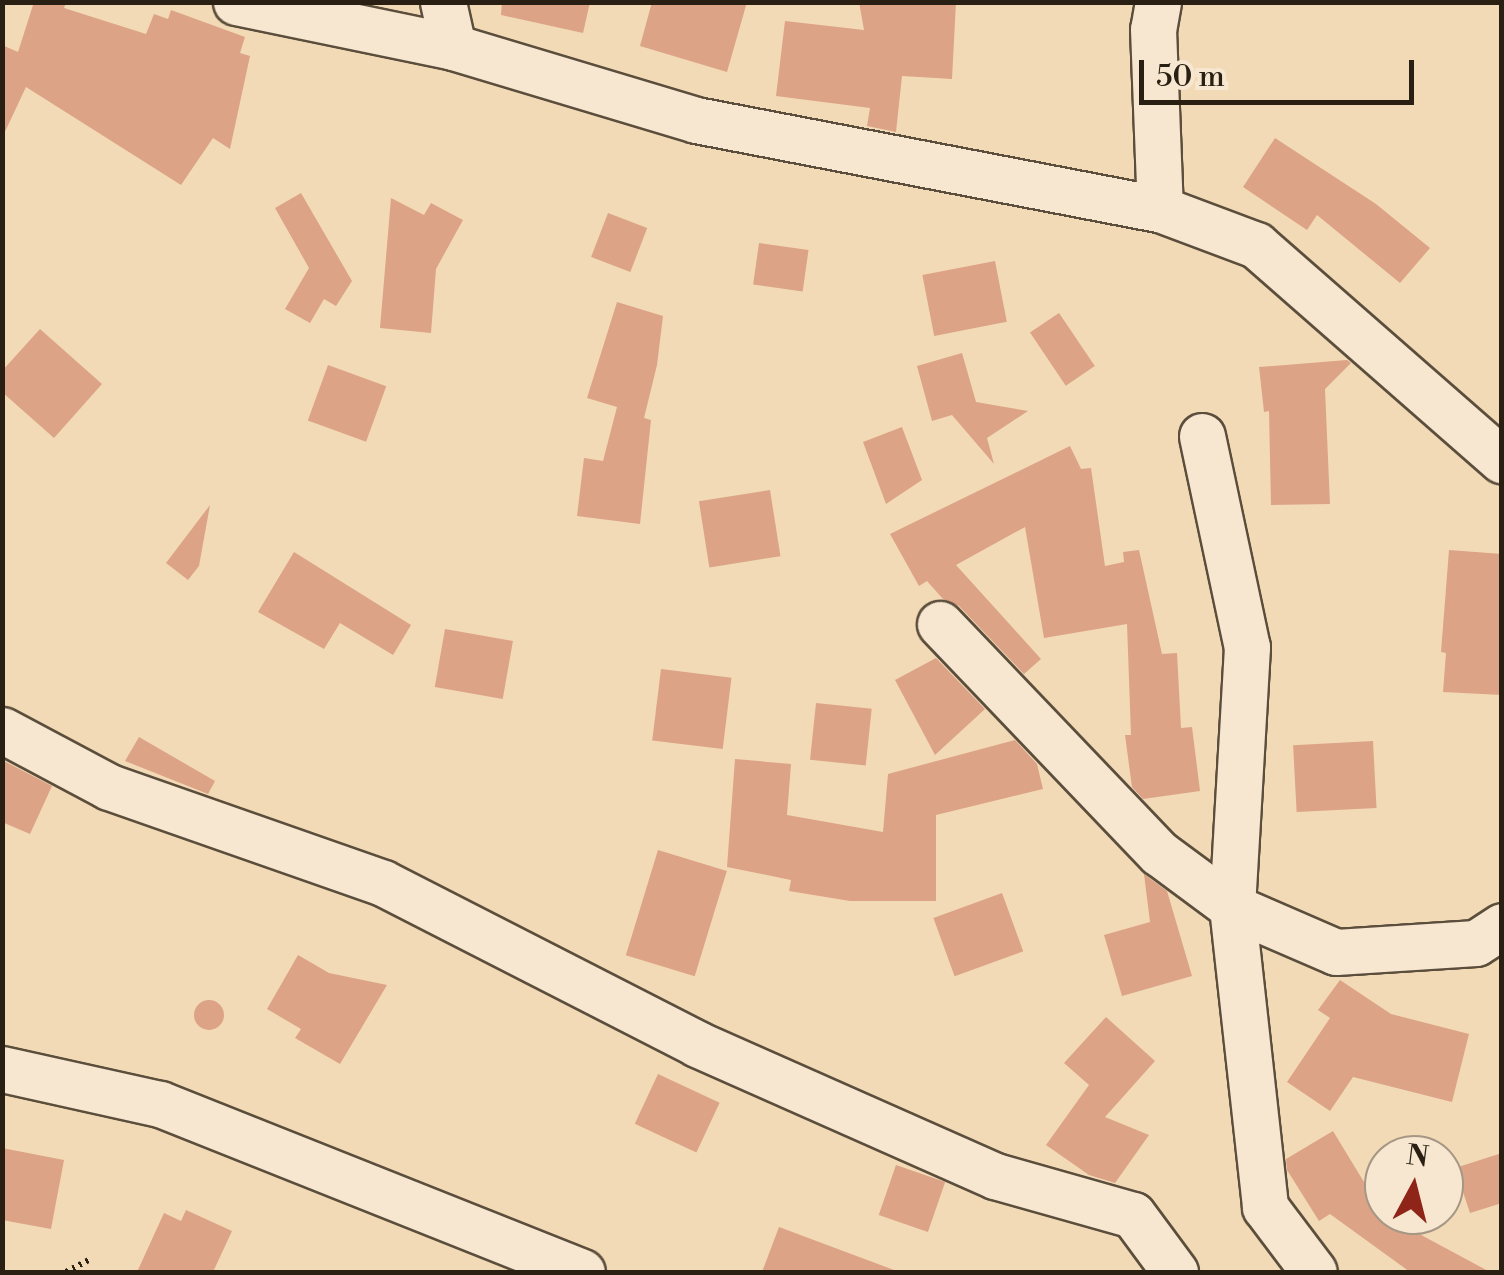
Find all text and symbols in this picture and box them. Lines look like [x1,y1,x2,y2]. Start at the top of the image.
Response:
scale bar [1144,40,1419,102]
text: 50 m [1156,58,1225,96]
north arrow [1364,1135,1464,1235]
text: N [1404,1138,1431,1175]

